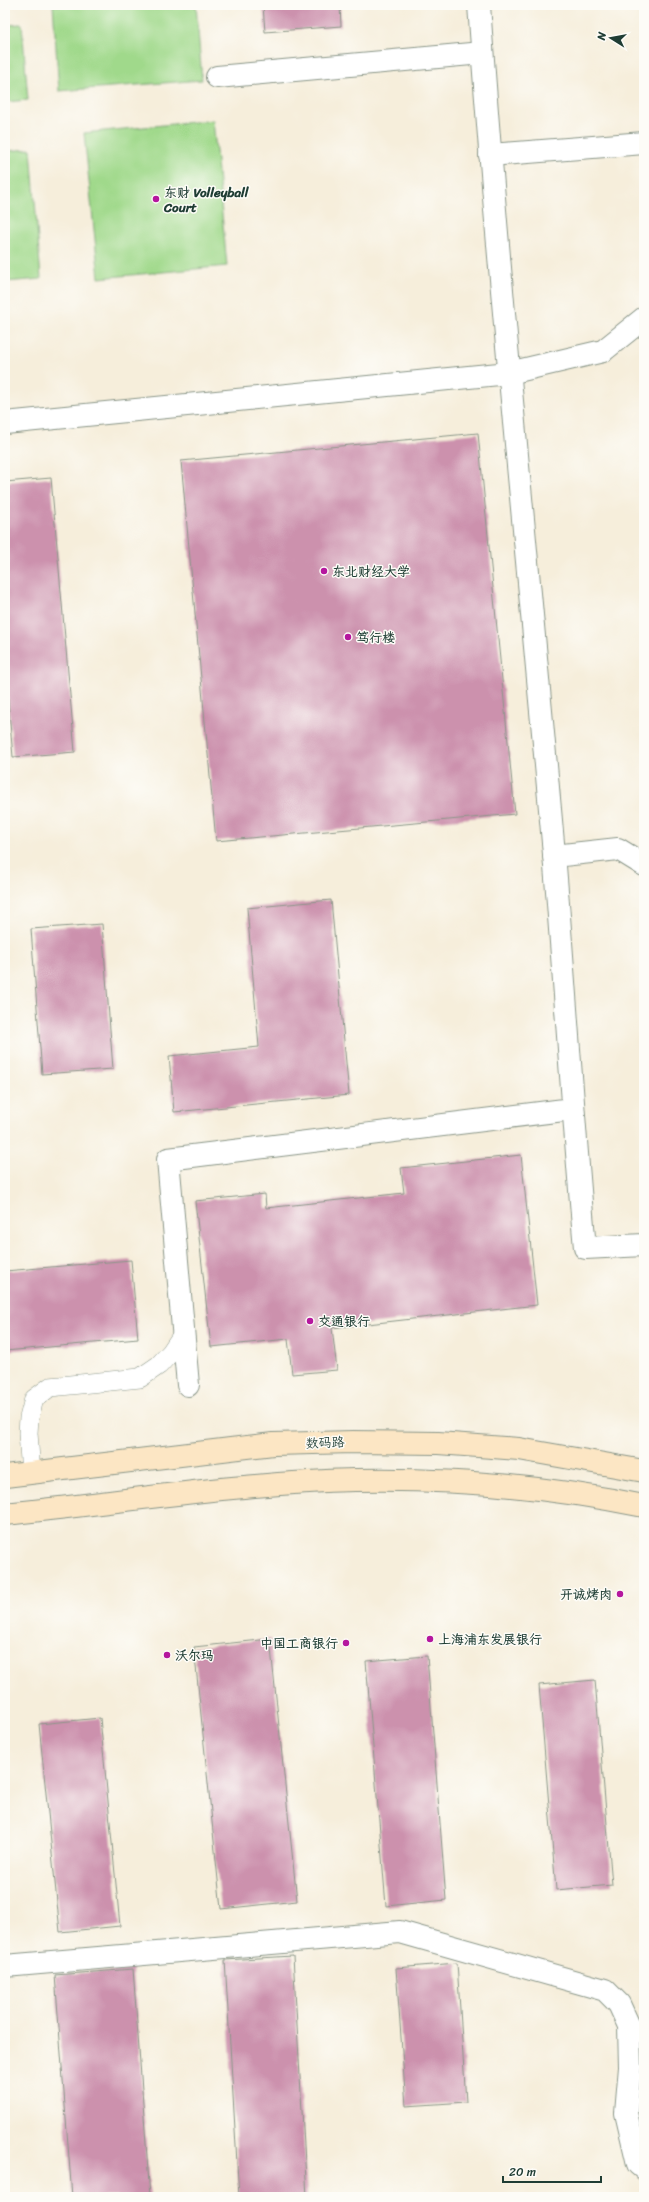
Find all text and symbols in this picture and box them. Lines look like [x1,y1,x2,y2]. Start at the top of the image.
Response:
north arrow [591,18,631,58]
text: N [591,30,612,43]
place label: 东财 Volleyball Court [163,181,250,219]
marker: 东财 Volleyball Court [151,194,161,204]
place label: 东北财经大学 [332,560,410,583]
marker: 东北财经大学 [319,566,329,576]
place label: 笃行楼 [356,626,395,649]
marker: 笃行楼 [343,632,353,642]
place label: 交通银行 [318,1310,370,1333]
marker: 交通银行 [305,1316,315,1326]
street label: 数码路 [305,1430,345,1455]
place label: 开诚烤肉 [560,1583,612,1606]
marker: 开诚烤肉 [615,1589,625,1599]
place label: 上海浦东发展银行 [438,1628,542,1651]
place label: 中国工商银行 [260,1632,338,1655]
marker: 上海浦东发展银行 [425,1634,435,1644]
marker: 中国工商银行 [341,1638,351,1648]
place label: 沃尔玛 [175,1644,214,1667]
marker: 沃尔玛 [162,1650,172,1660]
scale bar [503,2158,601,2184]
text: 20 m [509,2161,536,2183]

